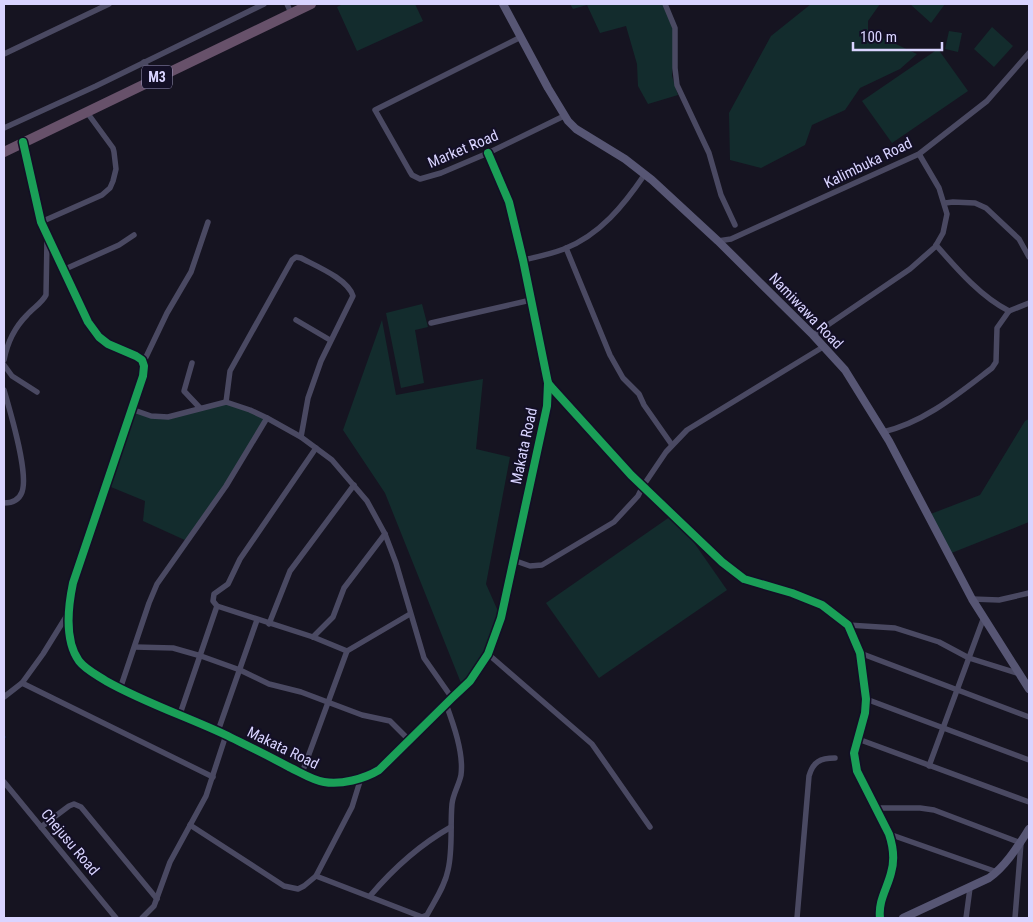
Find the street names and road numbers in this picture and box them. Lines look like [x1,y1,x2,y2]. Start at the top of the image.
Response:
road number: M3 [142,66,172,88]
street label: Market Road [425,126,501,172]
street label: Kalimbuka Road [821,134,915,192]
street label: Namiwawa Road [765,269,847,353]
street label: Makata Road [507,406,541,486]
street label: Makata Road [244,723,322,773]
street label: Chejusu Road [37,805,103,879]

